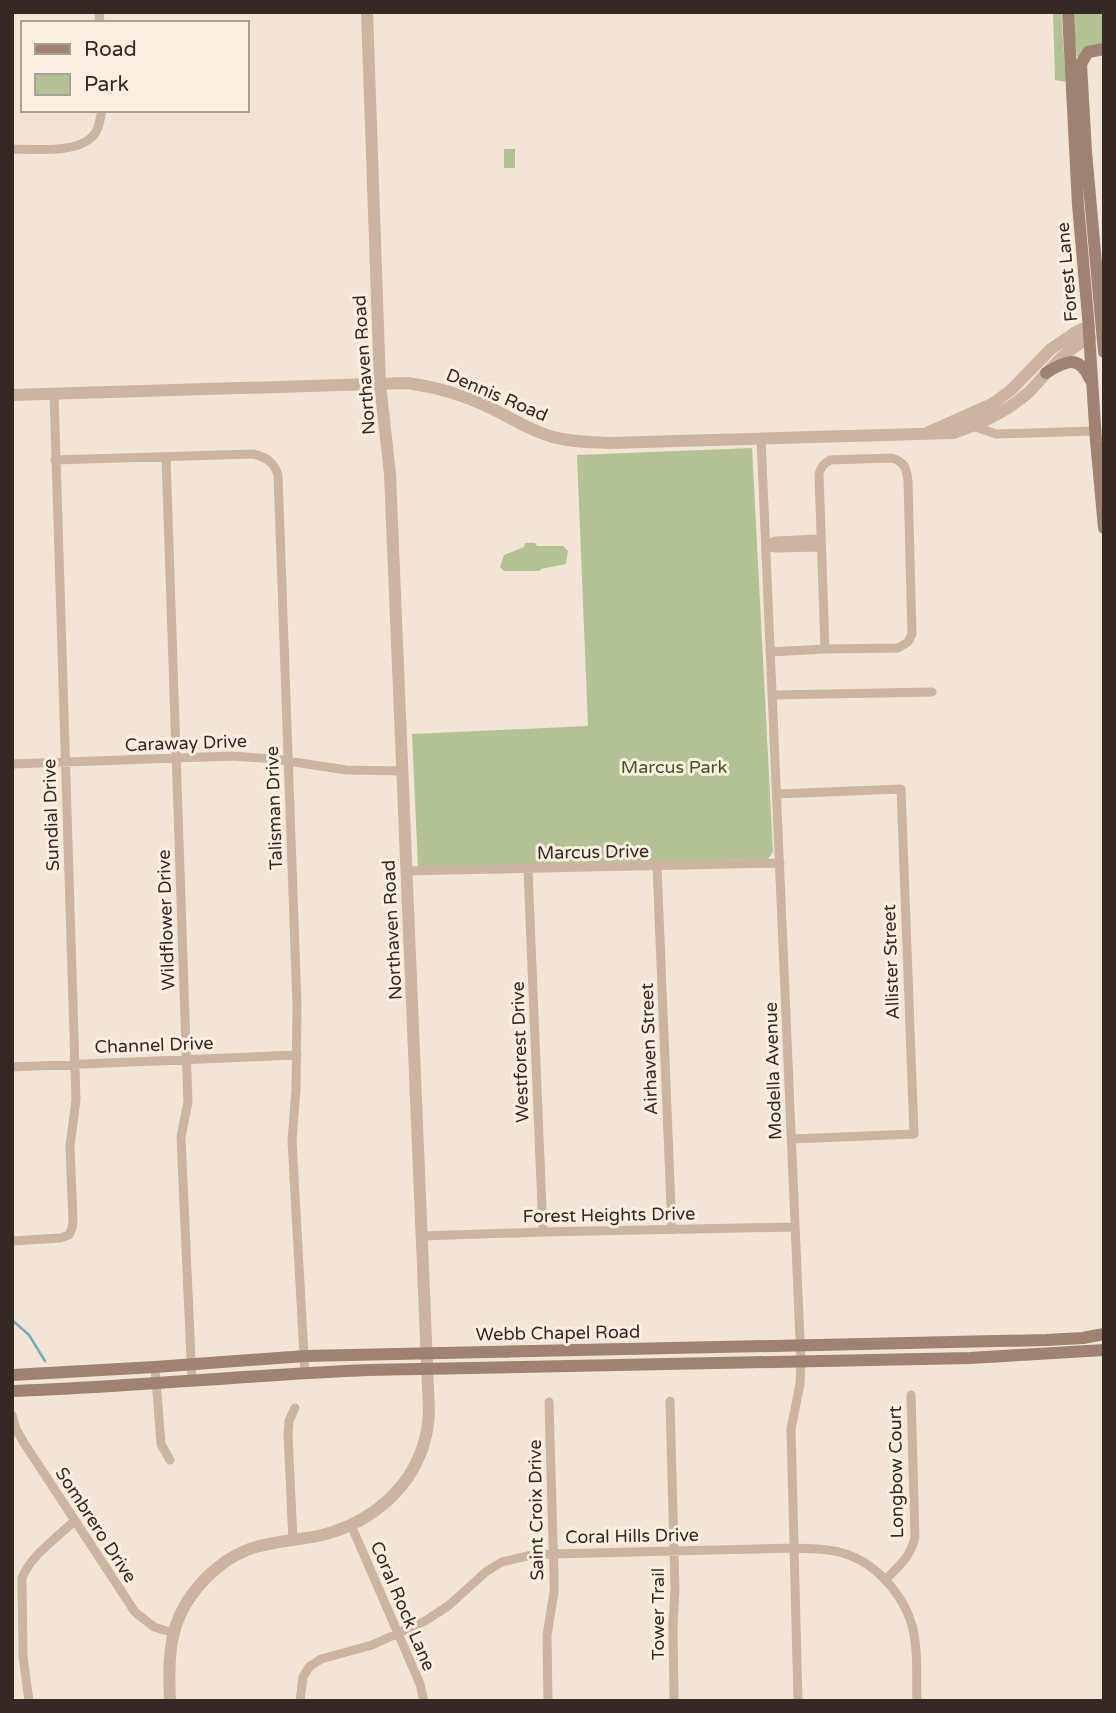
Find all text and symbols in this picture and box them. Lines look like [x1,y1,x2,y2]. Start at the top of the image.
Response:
legend [21,21,248,112]
text: Road [84,37,137,62]
text: Park [84,72,129,97]
street label: Forest Lane [1052,221,1082,323]
street label: Northaven Road [348,294,380,436]
street label: Dennis Road [443,364,551,426]
street label: Caraway Drive [125,730,247,756]
street label: Talisman Drive [261,746,287,870]
park label: Marcus Park [621,756,727,778]
street label: Sundial Drive [38,758,64,872]
street label: Marcus Drive [537,840,649,864]
street label: Wildflower Drive [153,849,179,991]
street label: Northaven Road [377,859,407,1001]
street label: Allister Street [878,904,904,1020]
street label: Westforest Drive [507,981,533,1123]
street label: Airhaven Street [636,982,662,1115]
street label: Modella Avenue [760,1002,786,1140]
street label: Channel Drive [94,1032,214,1058]
street label: Forest Heights Drive [522,1202,696,1228]
street label: Webb Chapel Road [476,1321,640,1345]
street label: Longbow Court [884,1405,908,1539]
street label: Saint Croix Drive [524,1439,548,1581]
street label: Sombrero Drive [50,1463,142,1587]
street label: Coral Hills Drive [565,1524,699,1548]
street label: Coral Rock Lane [366,1538,440,1674]
street label: Tower Trail [647,1568,669,1660]

